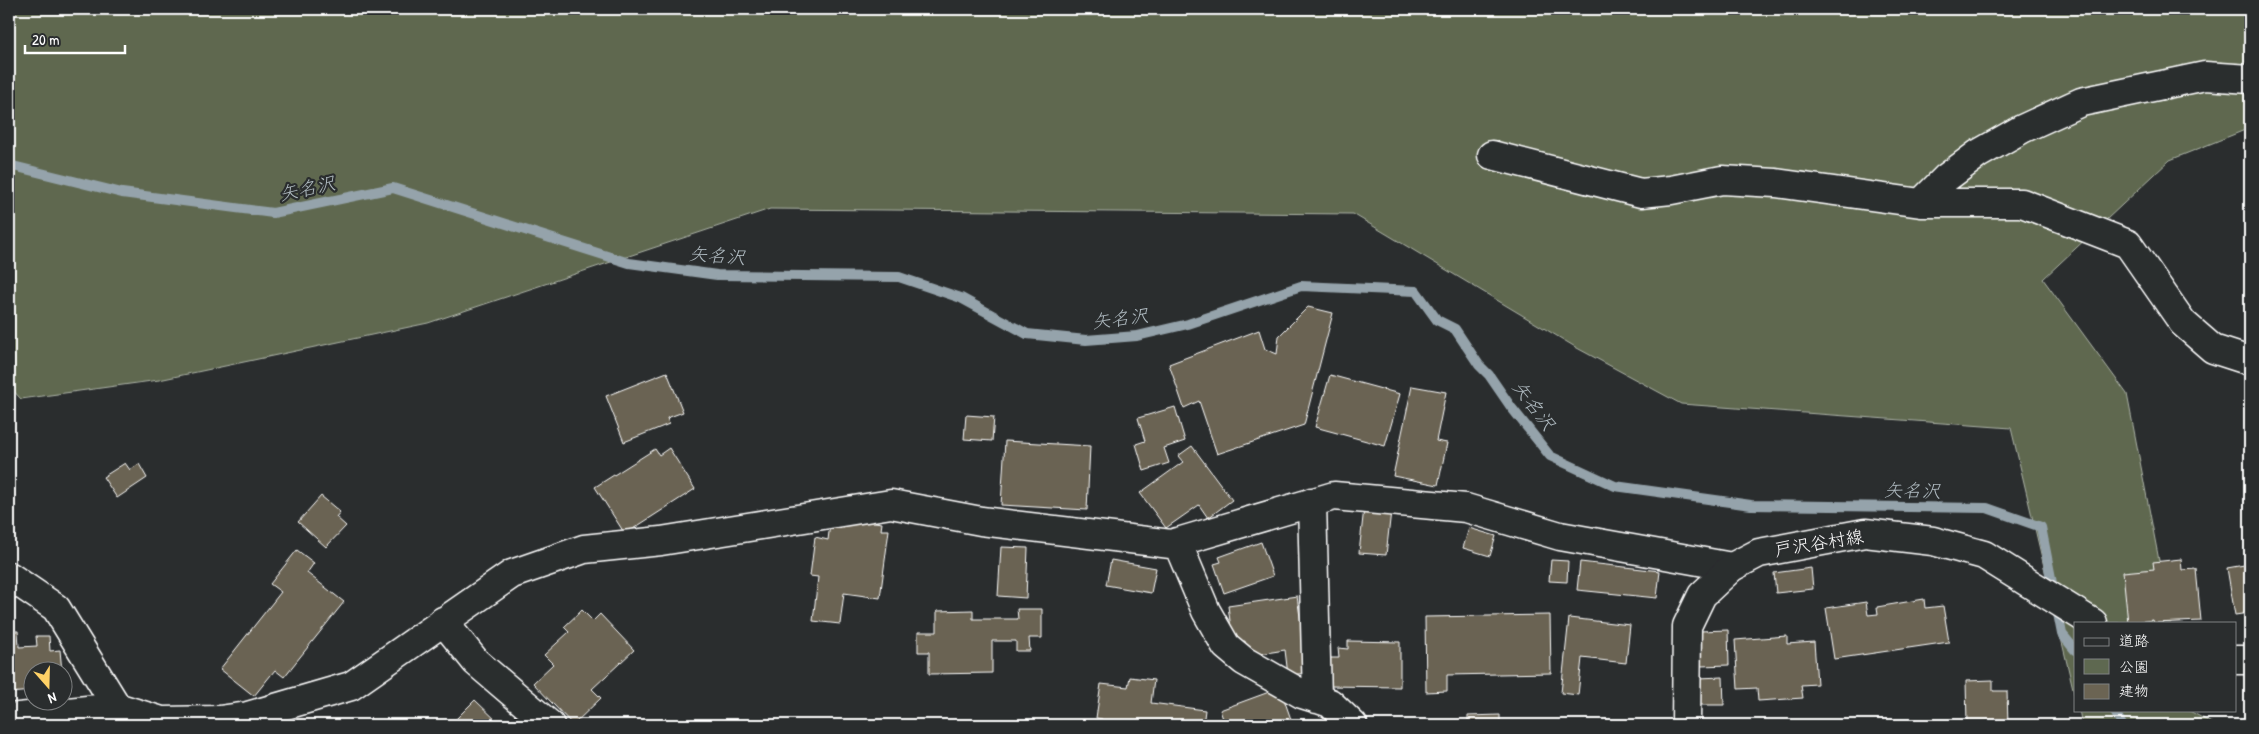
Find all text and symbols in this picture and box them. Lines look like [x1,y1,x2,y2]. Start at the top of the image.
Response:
scale bar [25,22,125,54]
text: 20 m [32,29,59,50]
water label: 矢名沢 [276,169,339,207]
water label: 矢名沢 [688,240,747,270]
water label: 矢名沢 [1090,302,1151,334]
water label: 矢名沢 [1506,374,1562,436]
water label: 矢名沢 [1883,477,1942,504]
street label: 戸沢谷村線 [1773,523,1865,562]
legend [2074,622,2236,712]
text: 道路 [2119,630,2149,651]
text: 公園 [2119,656,2149,677]
north arrow [22,662,72,712]
text: 建物 [2119,680,2149,701]
text: N [45,688,59,709]

